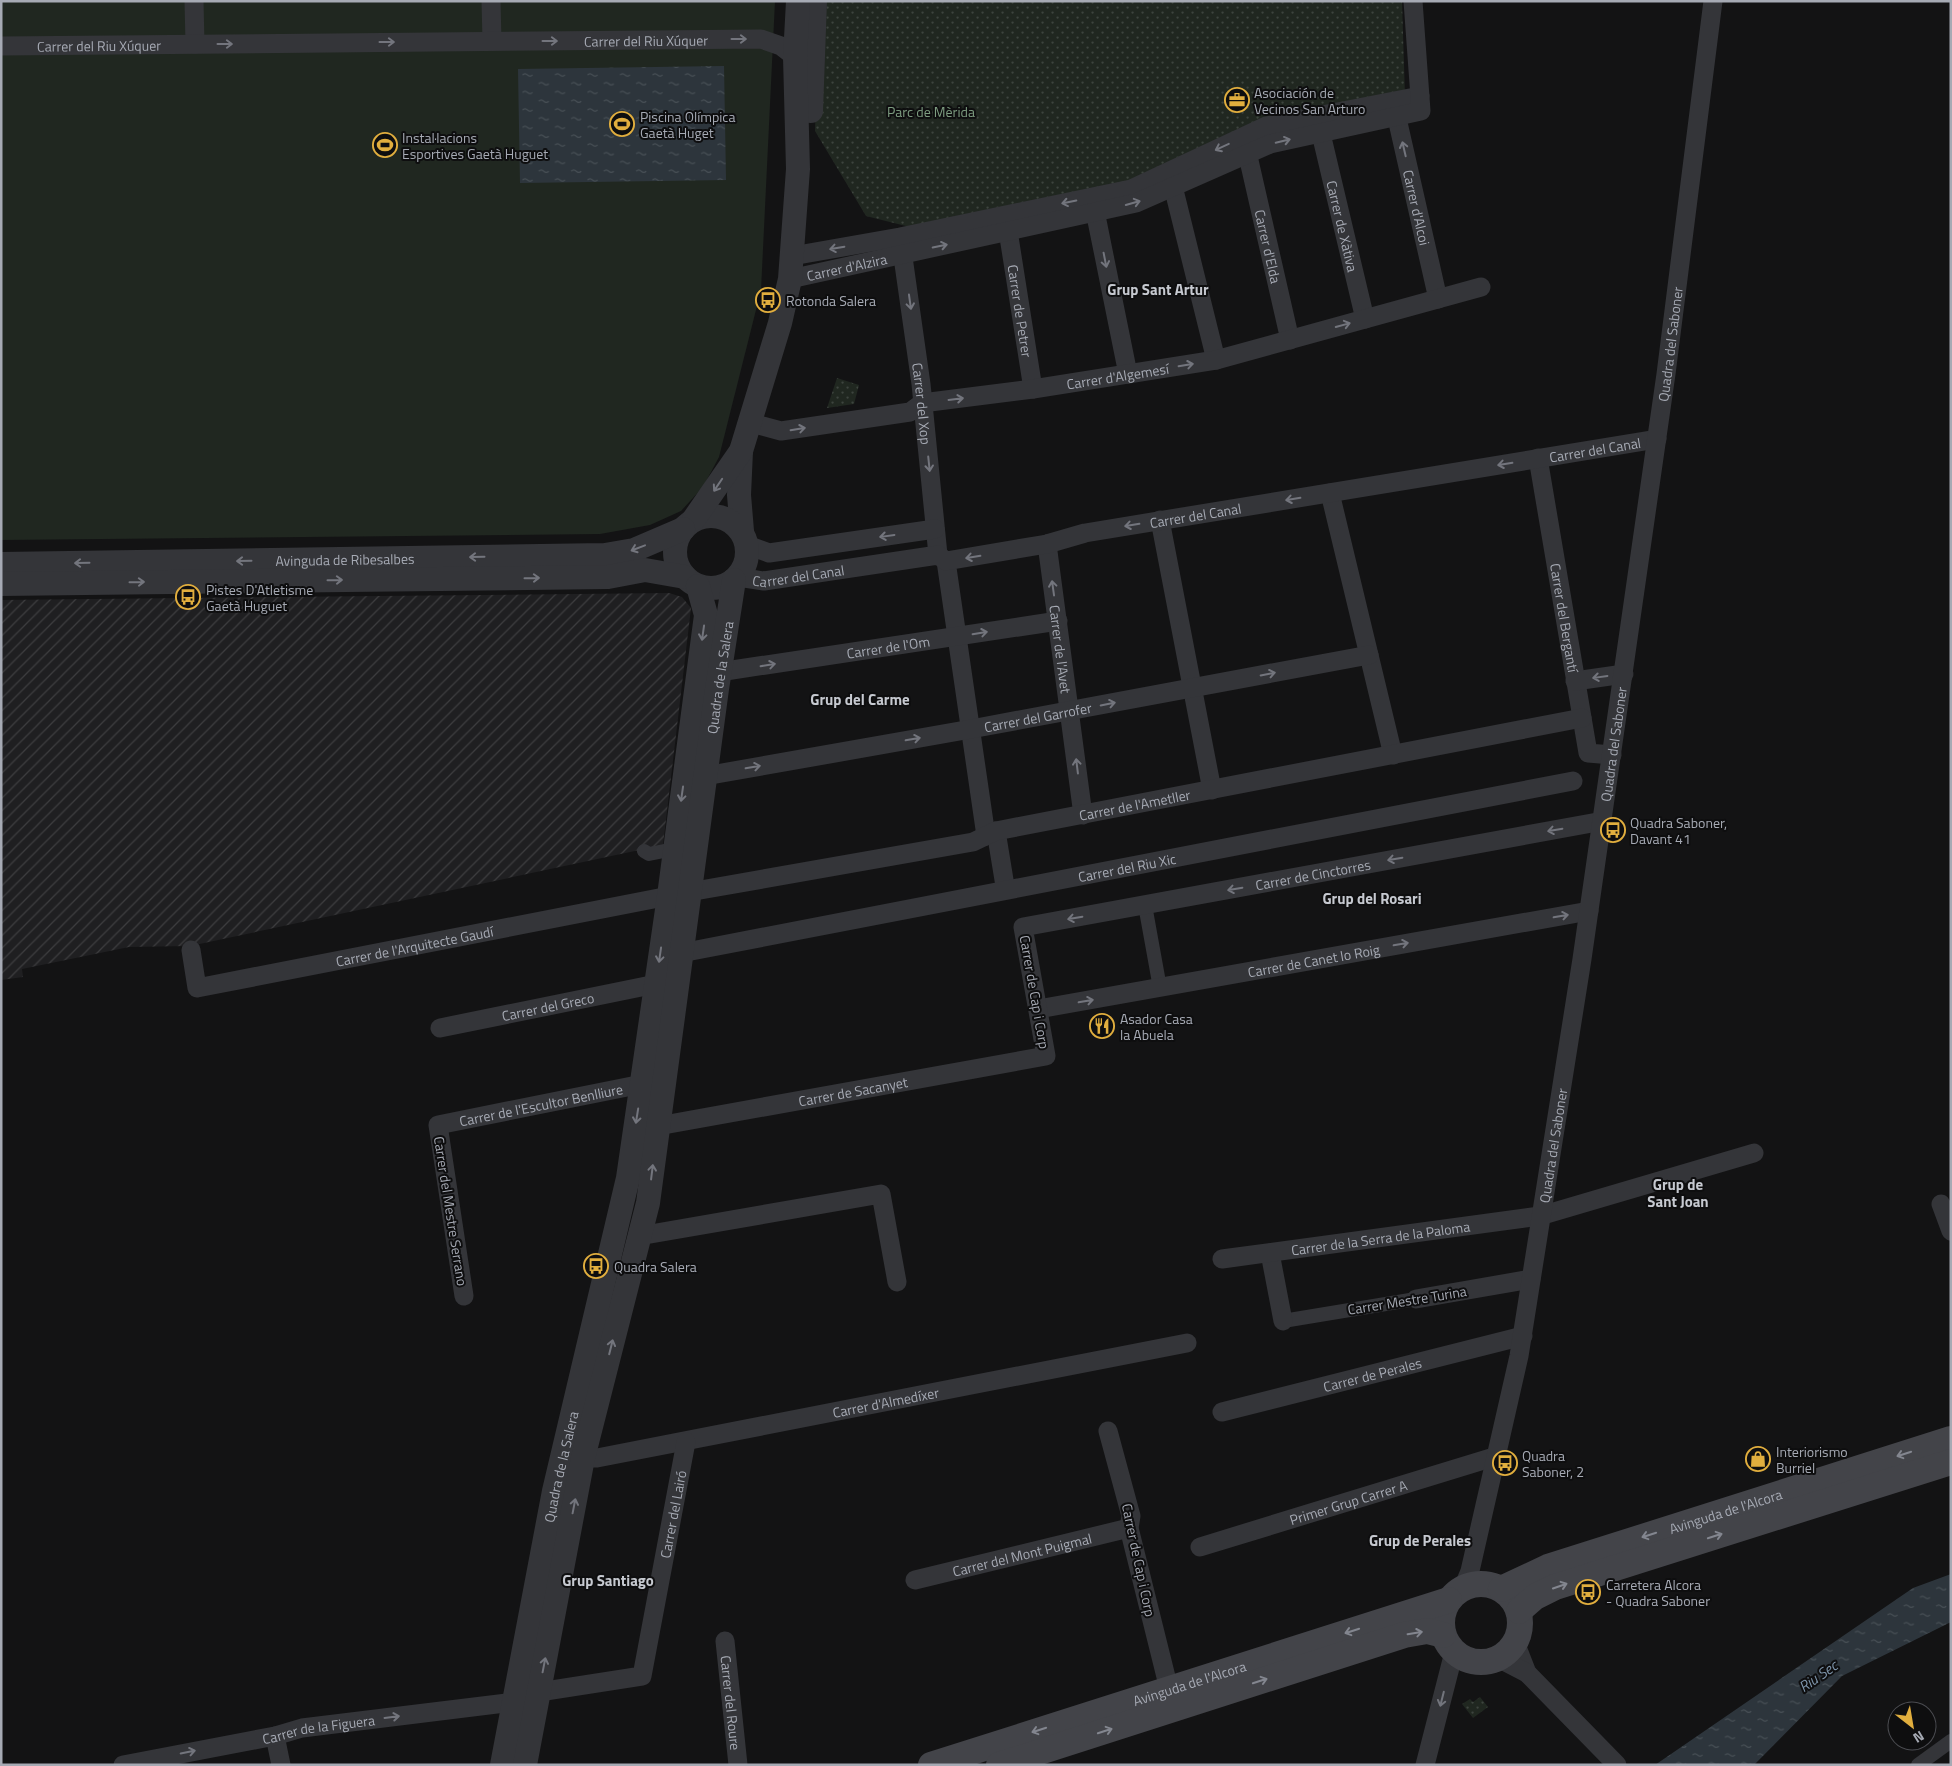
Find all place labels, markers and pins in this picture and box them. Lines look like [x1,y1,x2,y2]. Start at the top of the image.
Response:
place label: Asociación de Vecinos San Arturo [1254,82,1365,119]
office icon: Asociación de Vecinos San Arturo [1224,87,1250,113]
place label: Piscina Olímpica Gaetà Huget [640,106,735,143]
sports icon: Piscina Olímpica Gaetà Huget [609,111,635,137]
place label: Instal·lacions Esportives Gaetà Huguet [402,127,548,164]
sports icon: Instal·lacions Esportives Gaetà Huguet [372,132,398,158]
bus stop icon: Rotonda Salera [755,287,781,313]
place label: Rotonda Salera [786,290,876,311]
place label: Pistes D'Atletisme Gaetà Huguet [206,579,313,616]
bus stop icon: Pistes D'Atletisme Gaetà Huguet [175,584,201,610]
place label: Quadra Saboner, Davant 41 [1630,812,1727,849]
bus stop icon: Quadra Saboner, Davant 41 [1600,817,1626,843]
place label: Asador Casa la Abuela [1120,1008,1193,1045]
restaurant icon: Asador Casa la Abuela [1089,1013,1115,1039]
bus stop icon: Quadra Salera [583,1253,609,1279]
place label: Quadra Salera [614,1256,697,1277]
place label: Interiorismo Burriel [1776,1441,1848,1478]
place label: Quadra Saboner, 2 [1522,1445,1584,1482]
shop icon: Interiorismo Burriel [1745,1446,1771,1472]
bus stop icon: Quadra Saboner, 2 [1492,1450,1518,1476]
place label: Carretera Alcora - Quadra Saboner [1606,1574,1710,1611]
bus stop icon: Carretera Alcora - Quadra Saboner [1575,1579,1601,1605]

